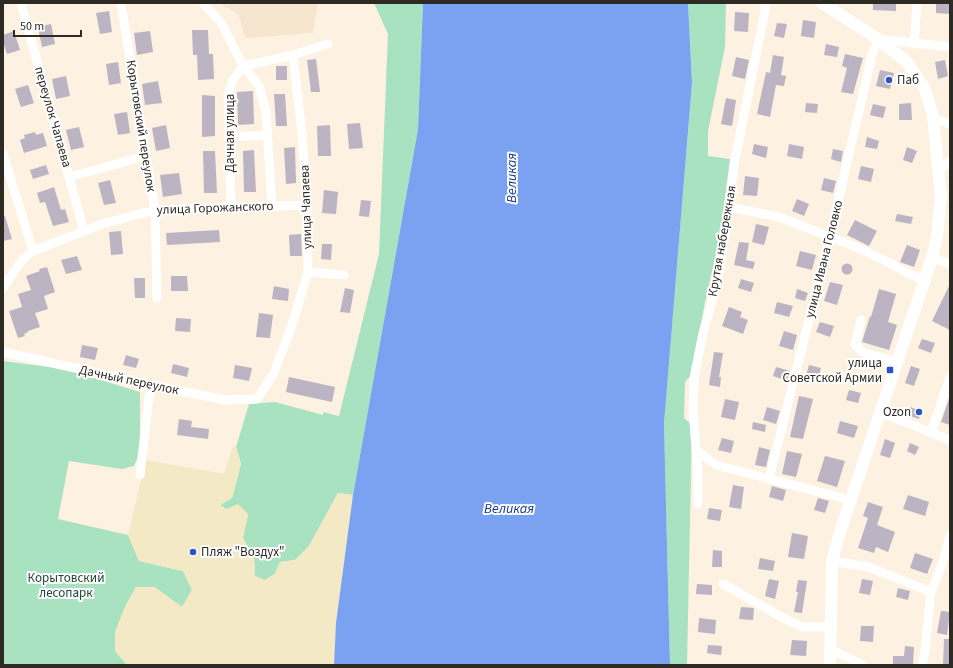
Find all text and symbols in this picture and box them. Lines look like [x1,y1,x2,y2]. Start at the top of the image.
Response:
scale bar [14,12,81,38]
text: 50 m [20,18,44,35]
street label: Корытовский переулок [122,59,160,194]
street label: переулок Чапаева [30,65,76,169]
place label: Паб [897,71,919,89]
marker: Паб [884,75,894,85]
street label: Дачная улица [221,94,239,172]
water label: Великая [502,153,522,203]
street label: улица Чапаева [296,165,316,249]
street label: Крутая набережная [703,184,741,298]
street label: улица Горожанского [156,197,274,219]
street label: улица Ивана Головко [801,198,847,320]
place label: улица Советской Армии [782,354,882,387]
street label: Дачный переулок [78,361,181,399]
marker: улица Советской Армии [885,365,895,375]
place label: Ozon [883,403,911,421]
marker: Ozon [914,407,924,417]
water label: Великая [484,499,534,519]
place label: Пляж "Воздух" [201,543,285,561]
marker: Пляж "Воздух" [188,547,198,557]
park label: Корытовский лесопарк [28,569,104,602]

